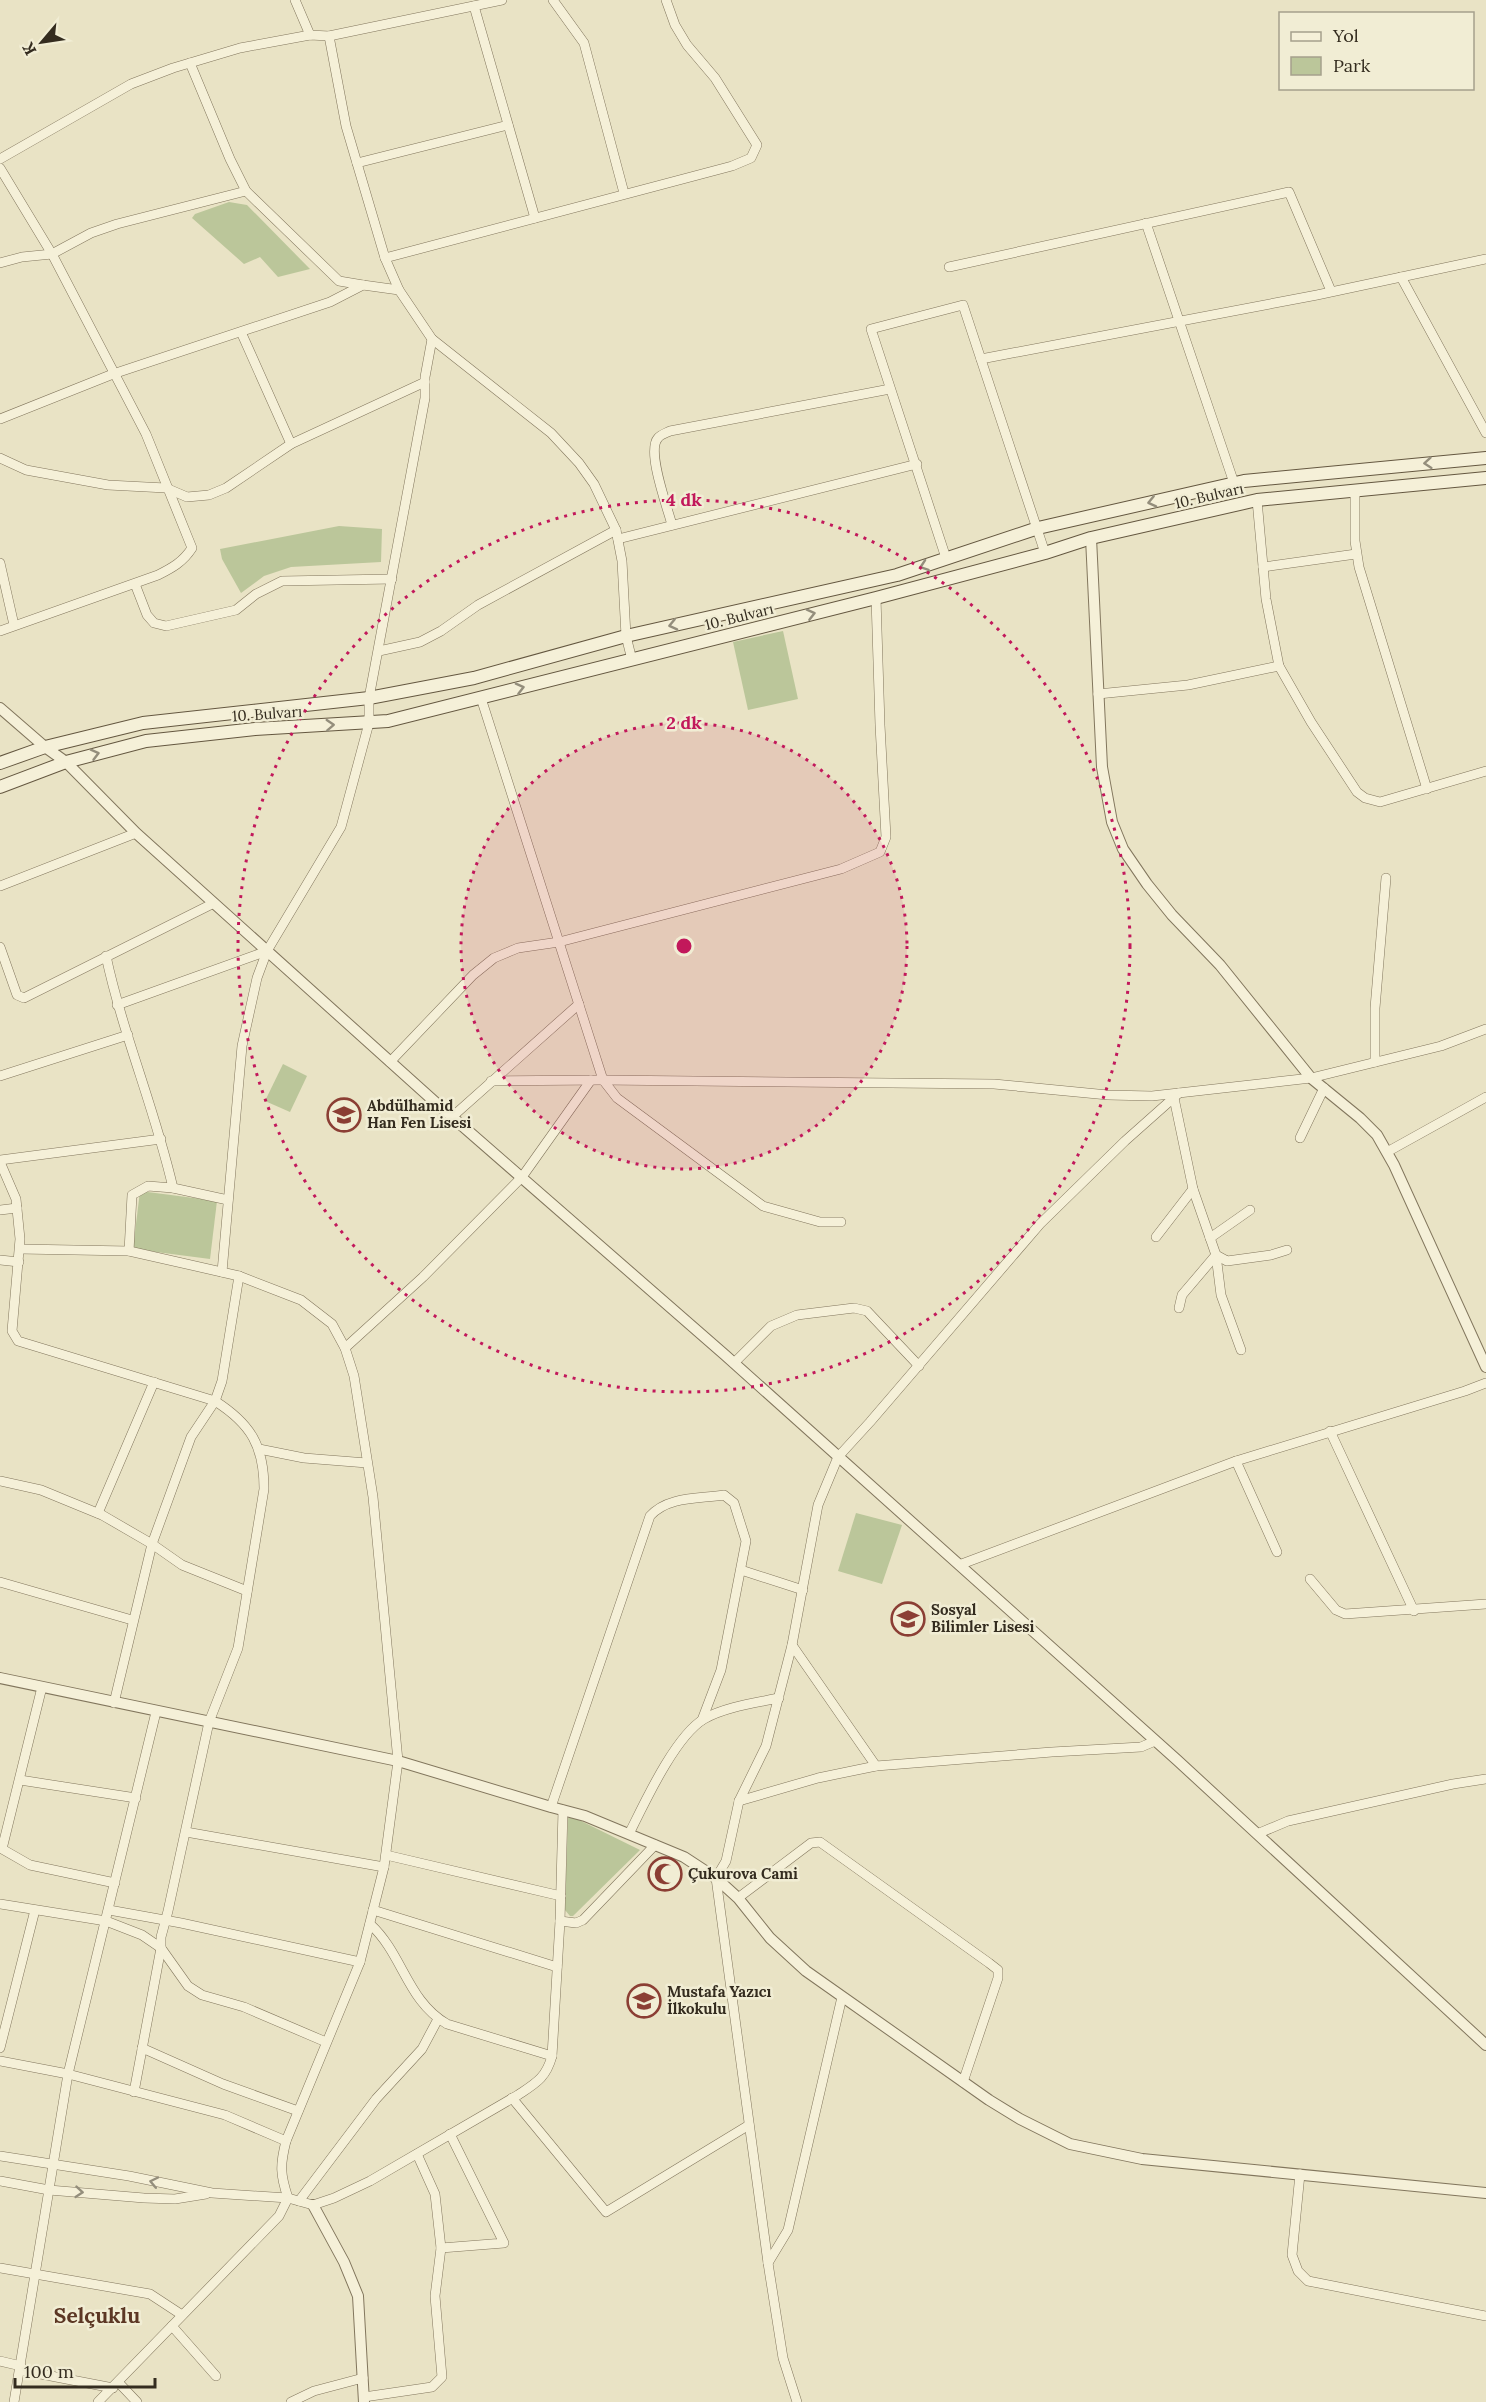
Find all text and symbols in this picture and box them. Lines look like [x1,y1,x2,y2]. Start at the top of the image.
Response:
north arrow [12,12,72,72]
legend [1279,12,1474,90]
text: Yol [1332,24,1359,47]
text: K [17,39,40,59]
text: Park [1333,54,1371,77]
one-way arrow [1423,456,1432,469]
street label: 10. Bulvarı [1173,478,1245,513]
text: 4 dk [666,488,702,511]
one-way arrow [1147,494,1157,507]
one-way arrow [919,559,930,571]
street label: 10. Bulvarı [702,599,775,634]
one-way arrow [806,609,816,622]
one-way arrow [668,618,678,631]
one-way arrow [514,683,525,695]
street label: 10. Bulvarı [231,702,303,725]
text: 2 dk [666,711,702,734]
one-way arrow [325,719,334,732]
one-way arrow [90,749,100,762]
centre of rings [674,936,694,956]
place label: Abdülhamid Han Fen Lisesi [367,1096,471,1132]
school or university icon: Abdülhamid Han Fen Lisesi [326,1097,362,1133]
place label: Sosyal Bilimler Lisesi [931,1600,1035,1636]
school or university icon: Sosyal Bilimler Lisesi [890,1601,926,1637]
mosque icon: Çukurova Cami [647,1856,683,1892]
place label: Çukurova Cami [688,1864,798,1883]
place label: Mustafa Yazıcı İlkokulu [667,1982,772,2018]
school or university icon: Mustafa Yazıcı İlkokulu [626,1983,662,2019]
one-way arrow [149,2176,159,2189]
one-way arrow [74,2186,83,2199]
district label: Selçuklu [54,2302,140,2329]
scale bar [15,2351,154,2389]
text: 100 m [24,2360,74,2383]

